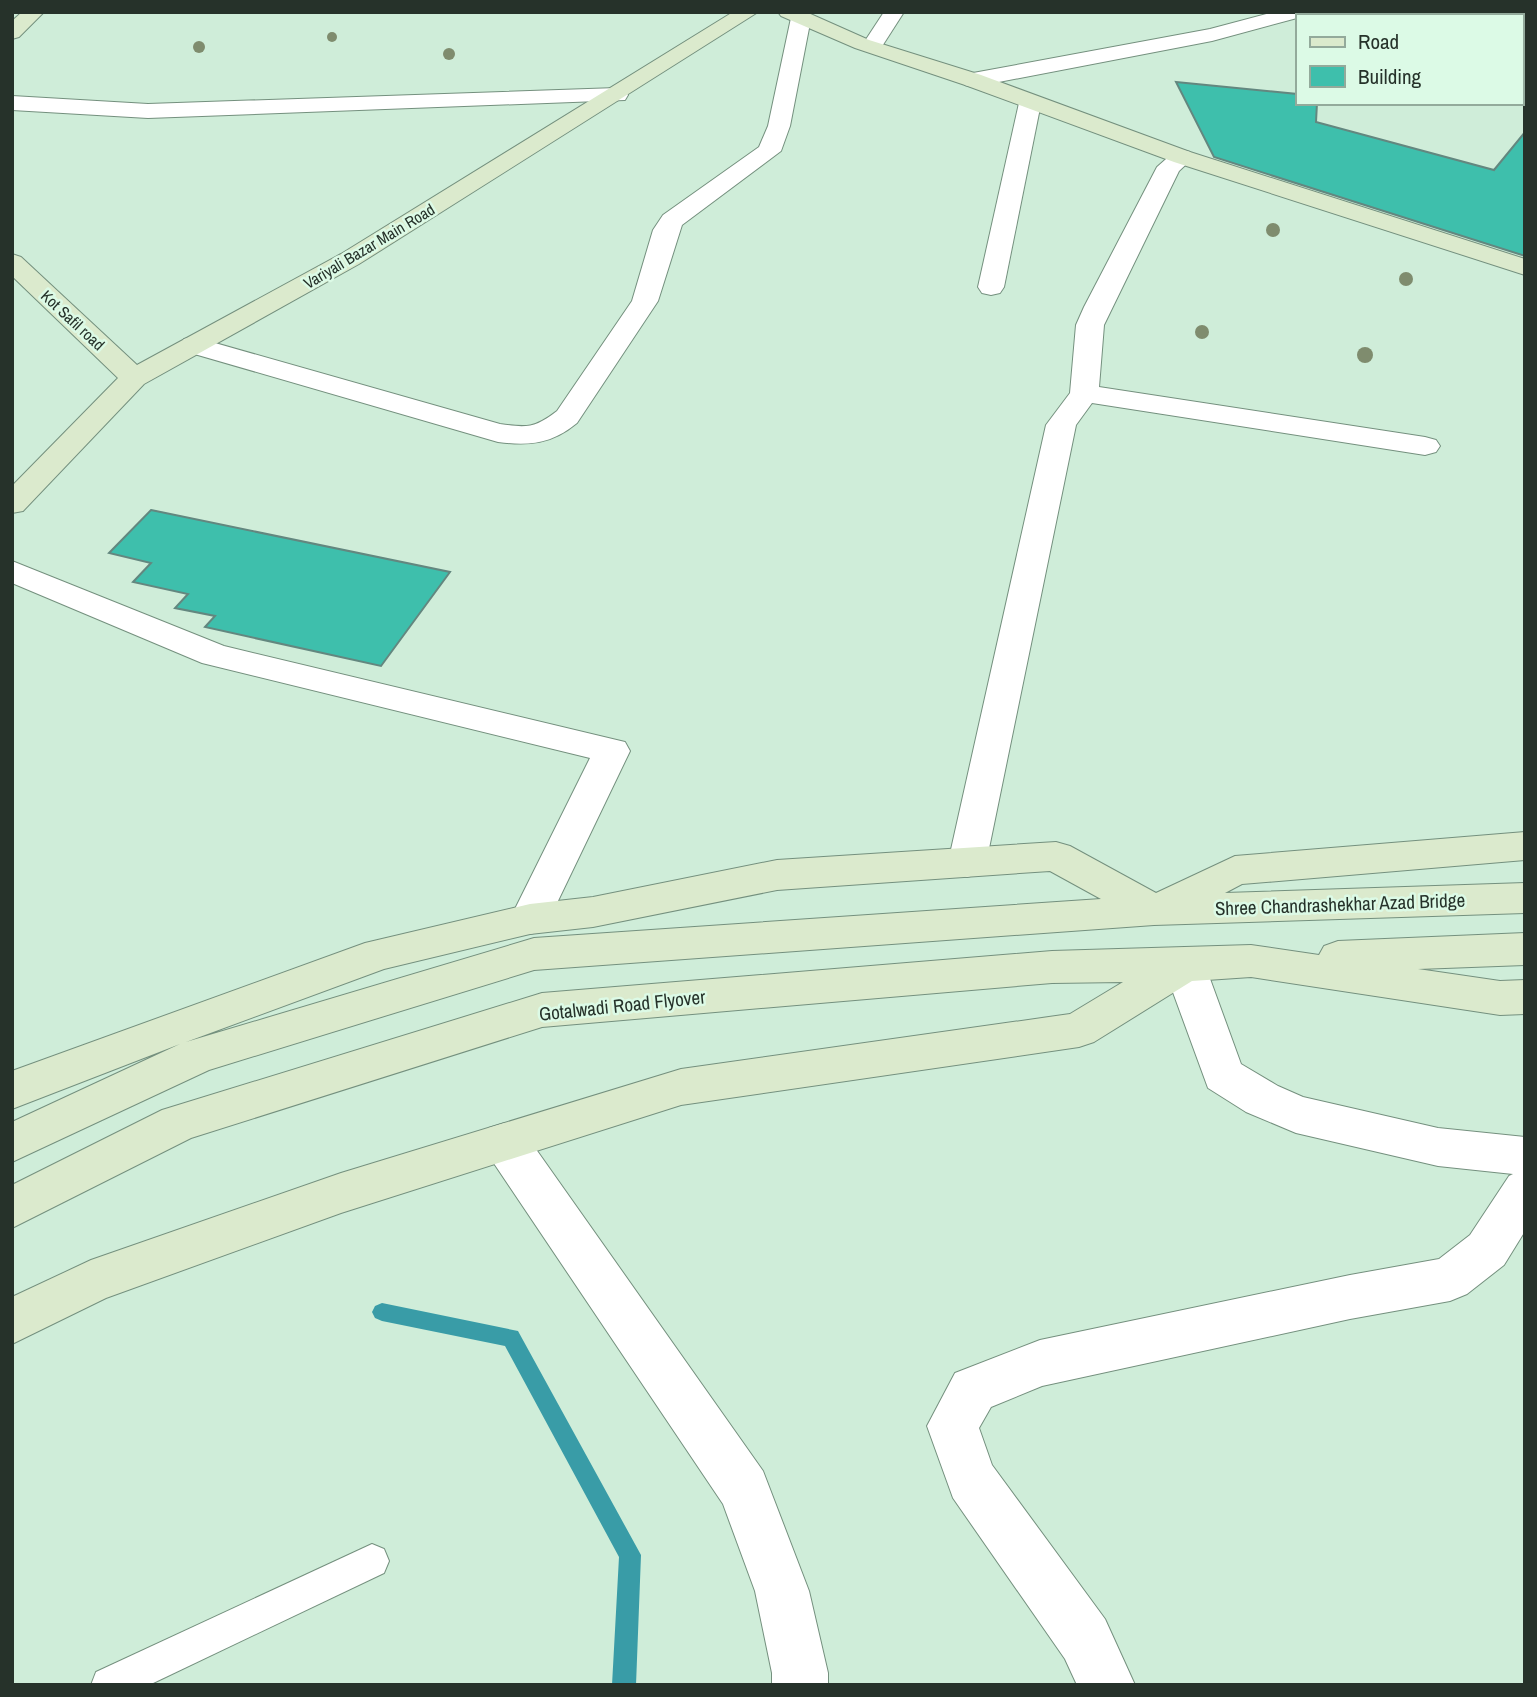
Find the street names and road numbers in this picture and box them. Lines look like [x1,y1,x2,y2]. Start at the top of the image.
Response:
street label: Variyali Bazar Main Road [299,198,439,294]
street label: Kot Safil road [36,285,110,355]
street label: Shree Chandrashekhar Azad Bridge [1214,887,1466,921]
street label: Gotalwadi Road Flyover [538,983,707,1027]

